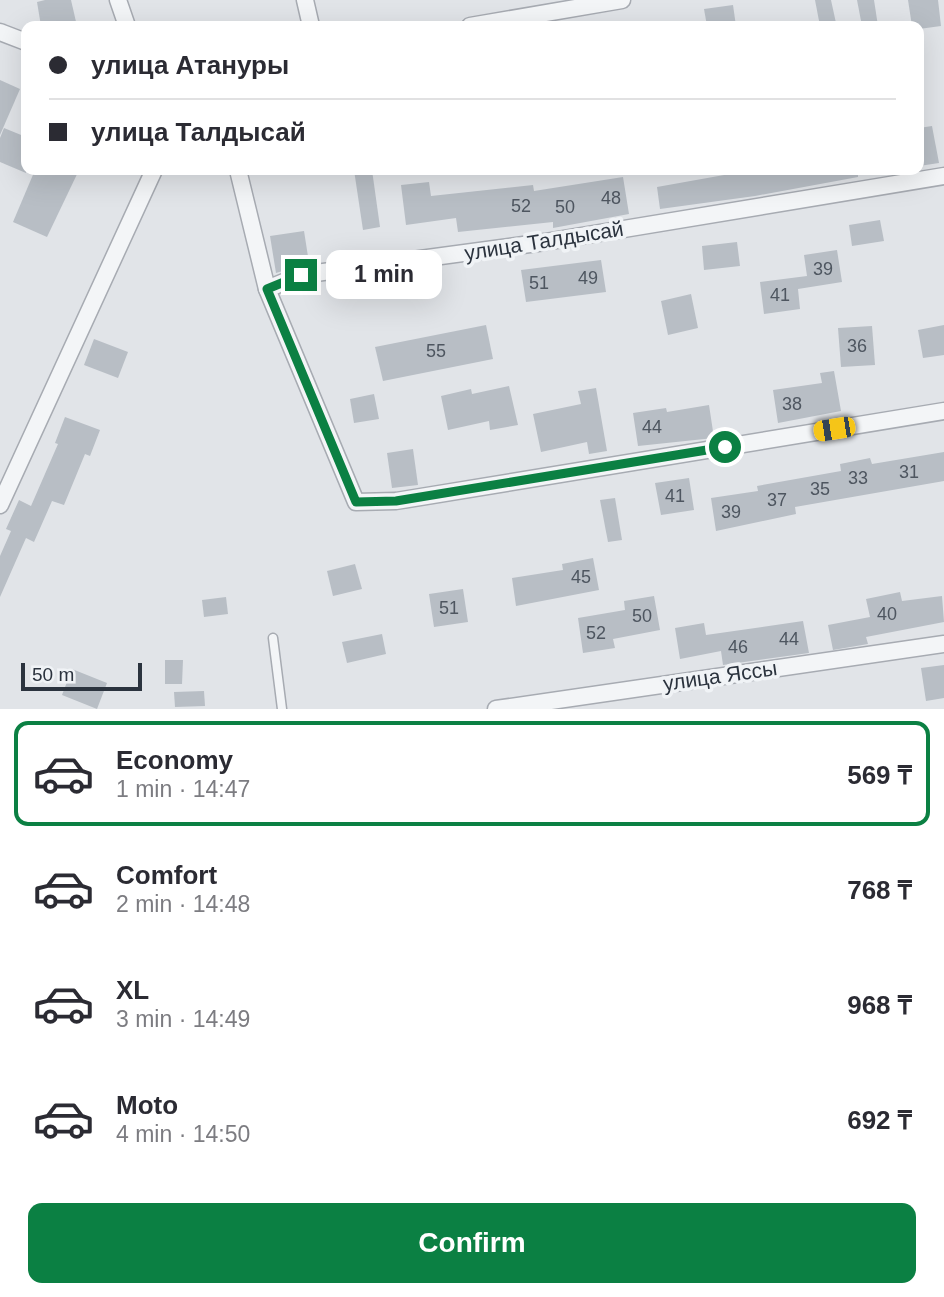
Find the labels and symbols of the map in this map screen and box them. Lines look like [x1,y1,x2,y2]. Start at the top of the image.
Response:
house number: 48 [601,188,621,208]
house number: 52 [511,196,531,216]
house number: 50 [555,197,575,217]
street label: улица Талдысай [463,217,625,264]
callout: 1 min [326,250,441,300]
route end [285,259,317,291]
house number: 39 [813,259,833,279]
house number: 49 [578,268,598,288]
house number: 51 [529,273,549,293]
house number: 41 [770,285,790,305]
house number: 36 [847,336,867,356]
house number: 55 [426,341,446,361]
house number: 38 [782,394,802,414]
car [812,415,857,443]
house number: 44 [642,417,662,437]
route start [709,431,741,463]
house number: 31 [899,462,919,482]
house number: 33 [848,468,868,488]
house number: 35 [810,479,830,499]
house number: 41 [665,486,685,506]
house number: 37 [767,490,787,510]
house number: 39 [721,502,741,522]
house number: 45 [571,567,591,587]
house number: 51 [439,598,459,618]
house number: 40 [877,604,897,624]
house number: 50 [632,606,652,626]
house number: 52 [586,623,606,643]
house number: 44 [779,629,799,649]
house number: 46 [728,637,748,657]
street label: улица Яссы [661,656,778,695]
scale bar [21,660,142,692]

